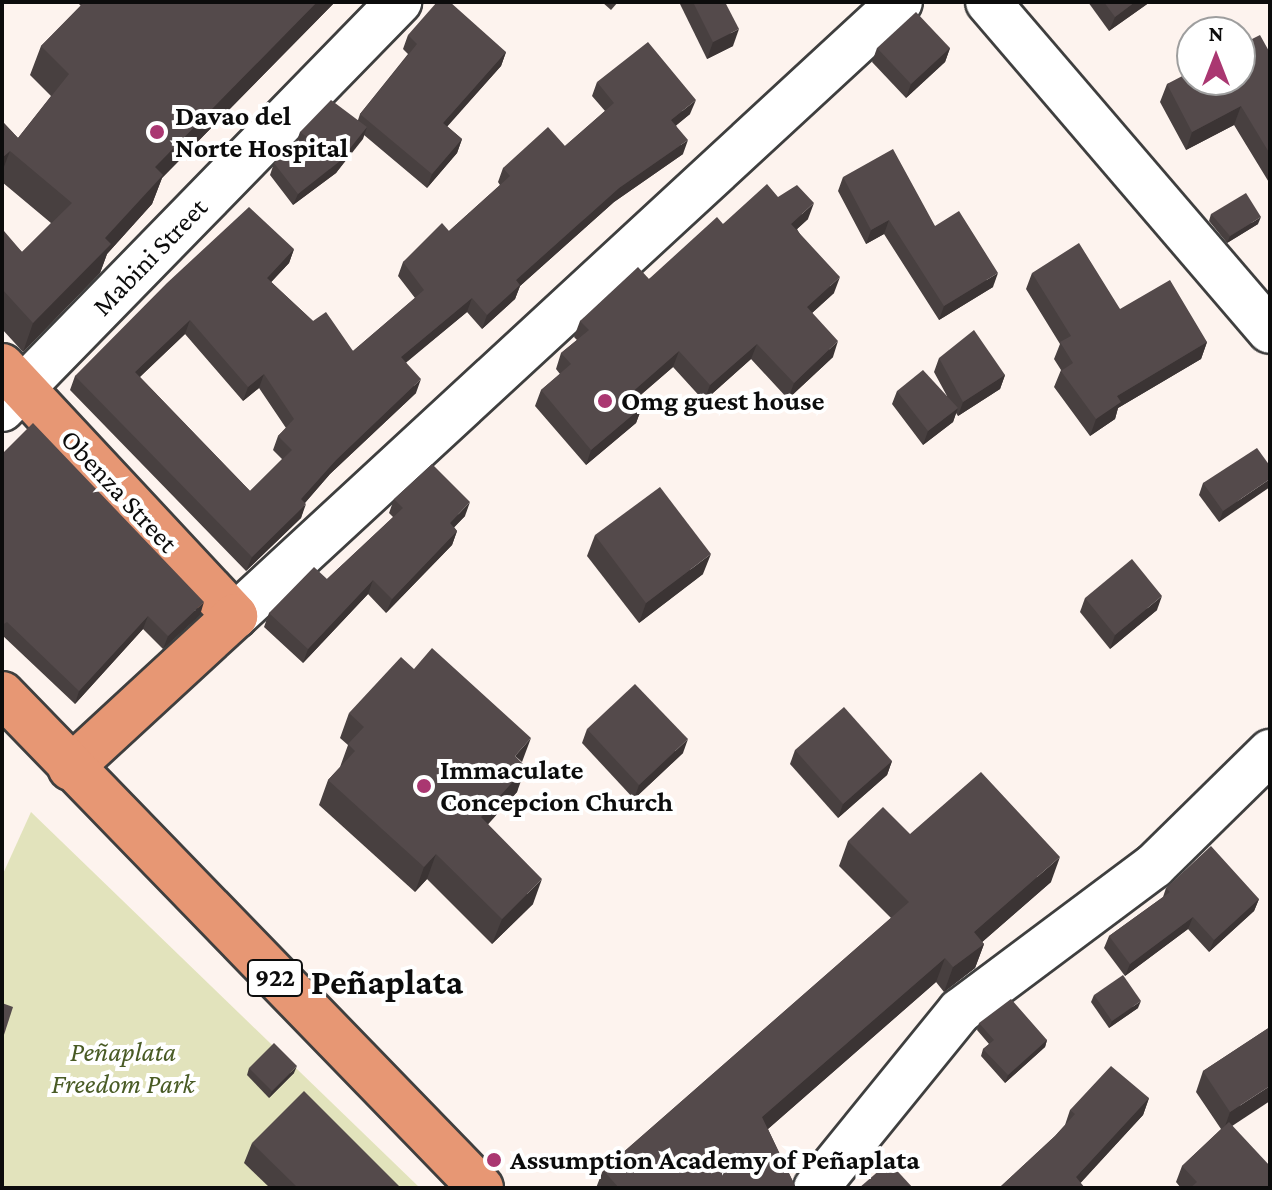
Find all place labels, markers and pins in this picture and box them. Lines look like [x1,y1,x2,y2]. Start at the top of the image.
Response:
place label: Davao del Norte Hospital [175,99,348,165]
marker: Davao del Norte Hospital [146,121,168,143]
place label: Omg guest house [621,384,824,418]
marker: Omg guest house [596,392,614,410]
place label: Immaculate Concepcion Church [440,753,673,819]
marker: Immaculate Concepcion Church [415,777,433,795]
place label: Assumption Academy of Peñaplata [510,1143,920,1177]
marker: Assumption Academy of Peñaplata [485,1151,503,1169]

